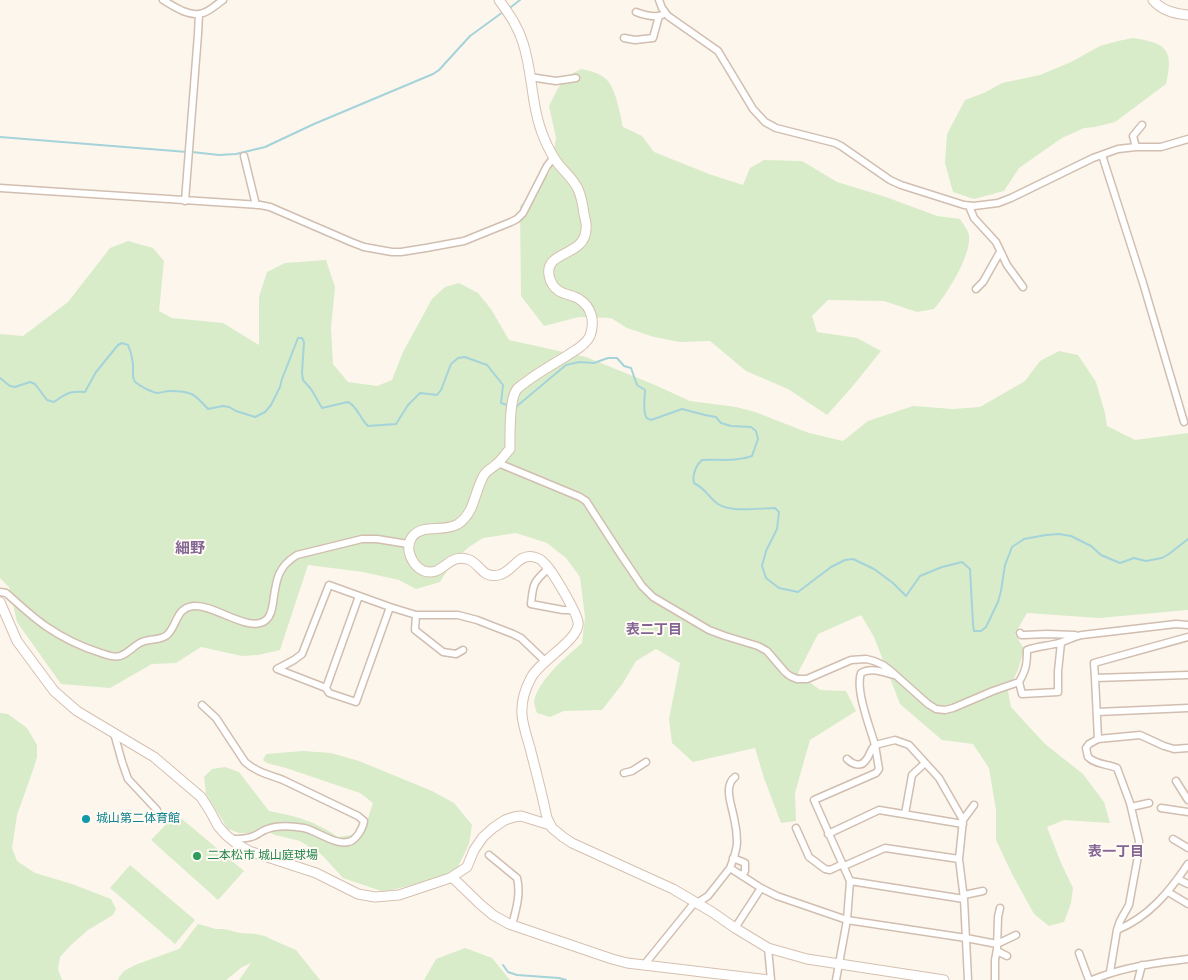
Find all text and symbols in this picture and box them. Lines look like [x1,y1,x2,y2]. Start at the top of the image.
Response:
district label: 細野 [175,540,205,558]
district label: 表二丁目 [626,622,682,638]
place label: 城山第二体育館 [96,812,180,826]
marker: 城山第二体育館 [80,813,92,825]
district label: 表一丁目 [1088,844,1144,860]
place label: 二本松市 城山庭球場 [207,849,318,863]
marker: 二本松市 城山庭球場 [191,850,203,862]

